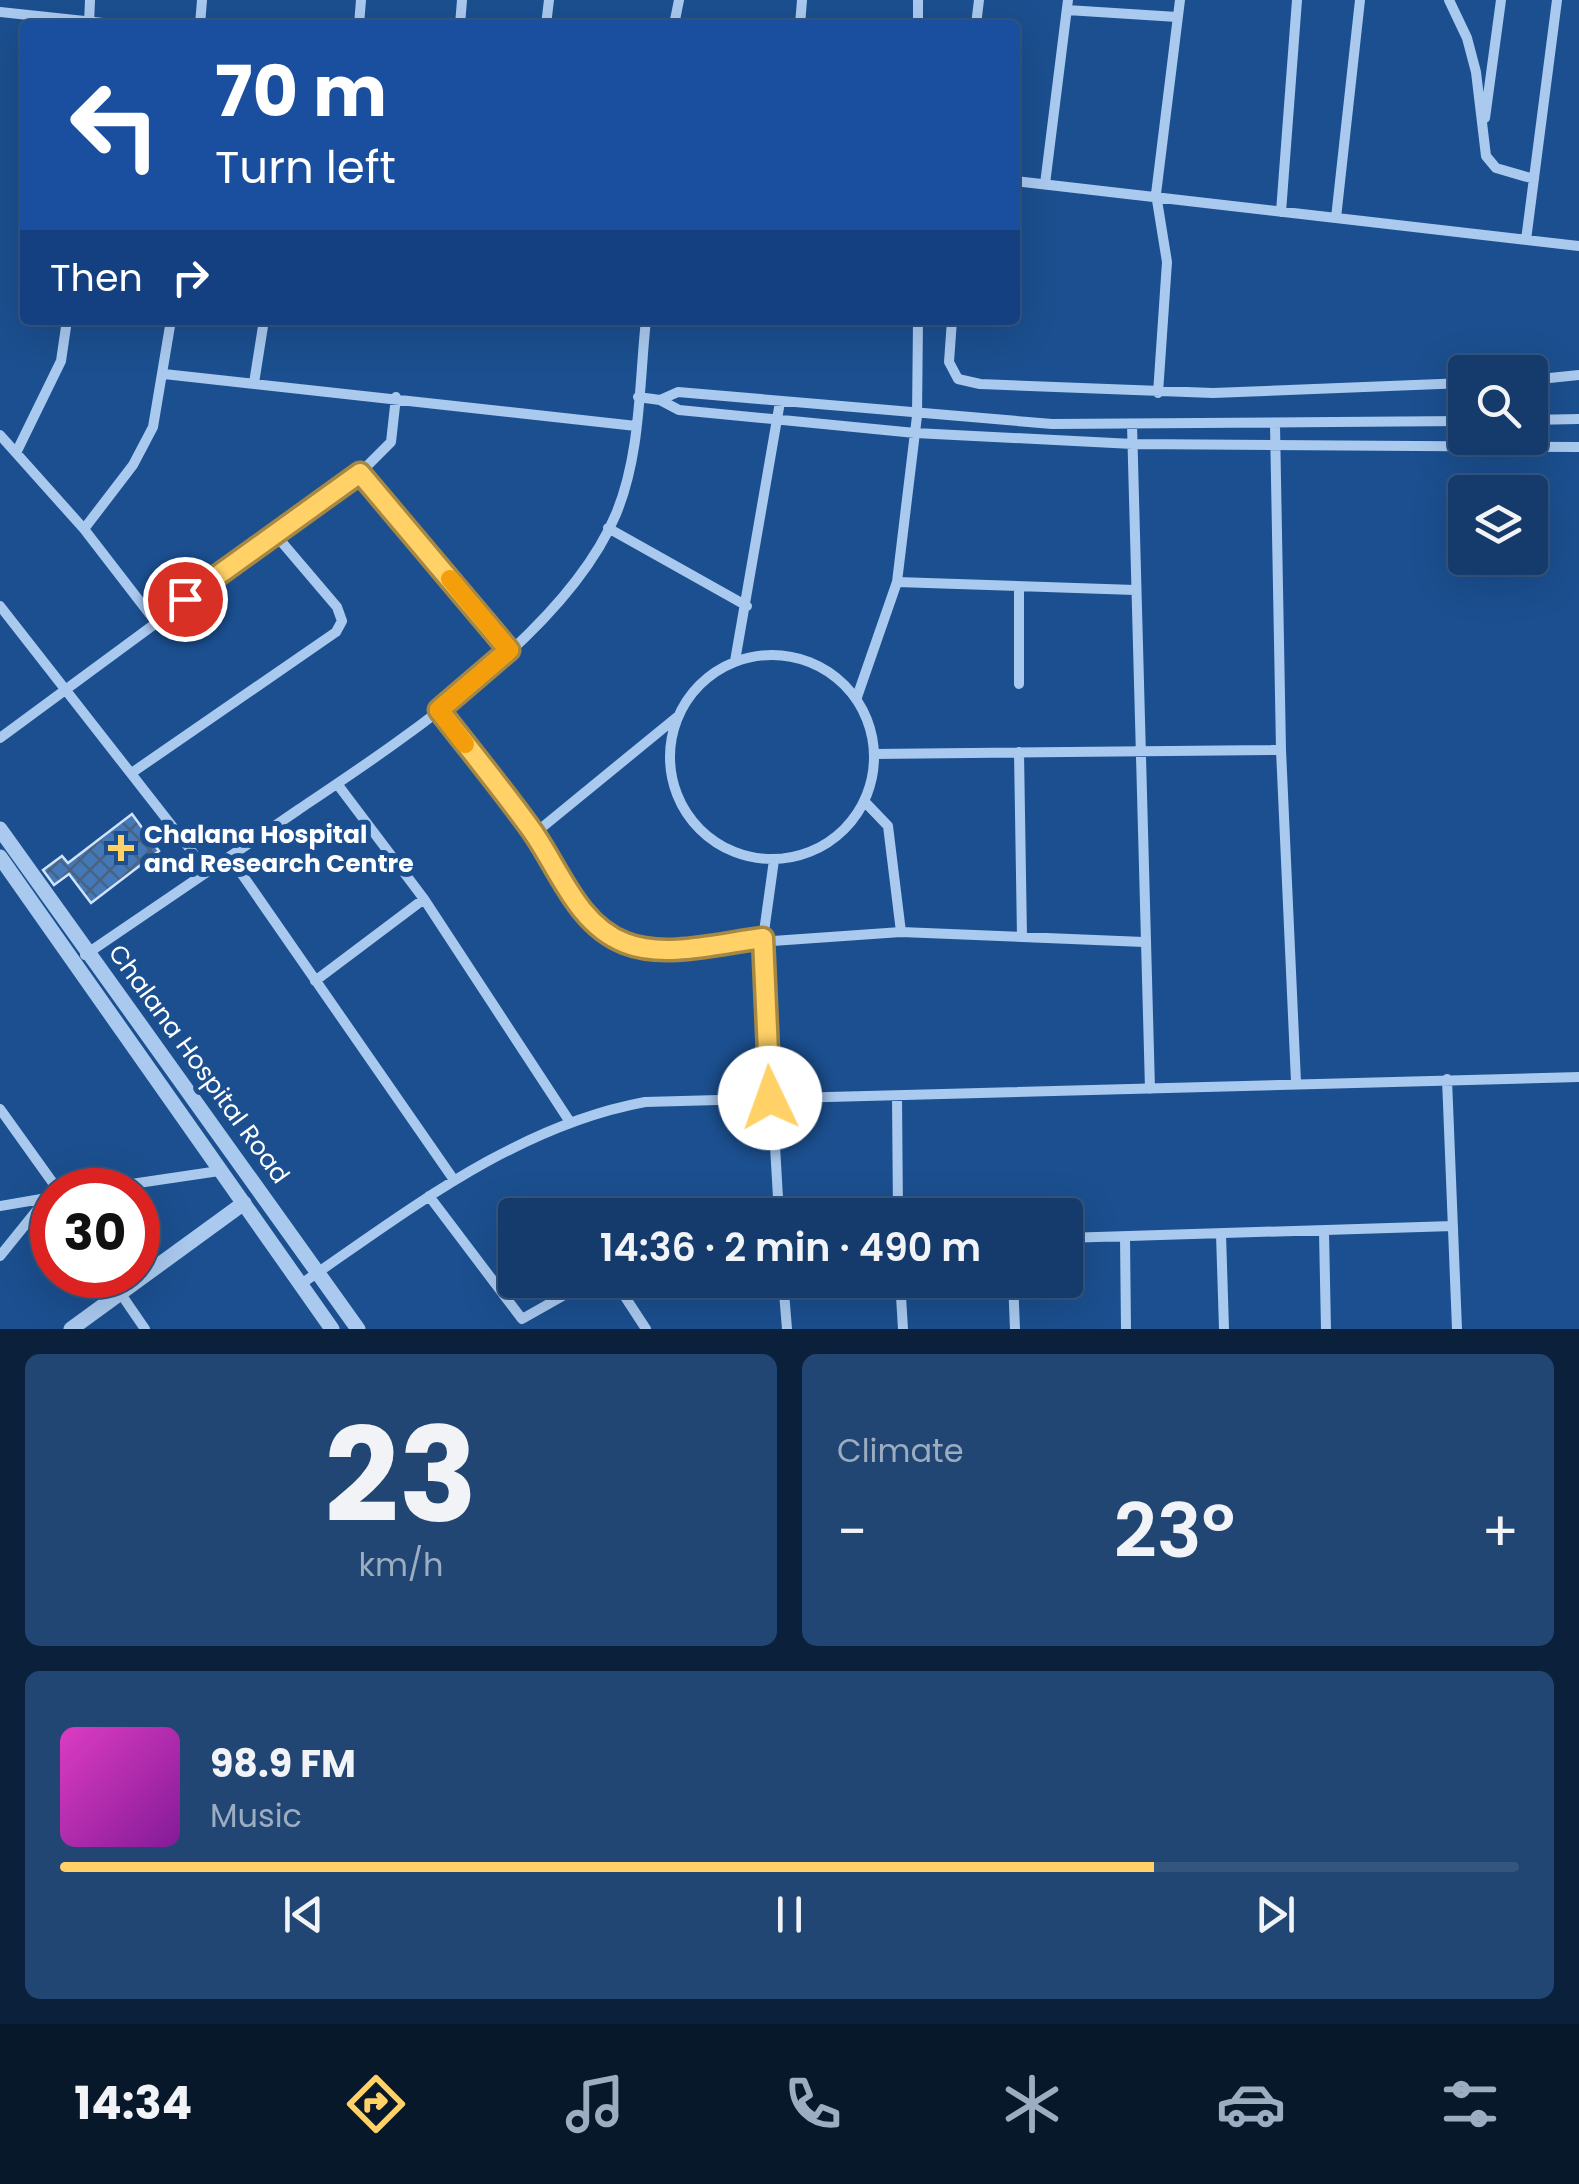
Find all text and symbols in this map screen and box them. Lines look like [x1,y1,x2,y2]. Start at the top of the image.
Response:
text: 70 m [215,42,387,141]
icon: left [50,60,180,190]
text: Turn left [215,136,396,199]
icon: right [163,250,218,305]
text: Then [50,251,143,304]
map controls [1448,355,1548,575]
button: search [1448,355,1548,455]
button: layers [1448,475,1548,575]
pin [143,557,228,642]
icon: arrive [158,572,213,627]
place label: Chalana Hospital and Research Centre [144,817,414,881]
marker: Chalana Hospital and Research Centre [108,835,134,861]
street label: Chalana Hospital Road [100,937,298,1191]
position arrow [718,1046,822,1150]
speed limit sign: 30 [30,1168,160,1298]
text: 14:36 · 2 min · 490 m [600,1221,981,1274]
text: 23 [325,1384,477,1567]
text: Climate [837,1428,964,1473]
text: 23° [1114,1478,1235,1583]
text: − [837,1493,867,1570]
text: + [1481,1493,1519,1570]
text: km/h [358,1542,444,1587]
text: 98.9 FM [210,1737,356,1790]
text: Music [210,1793,302,1838]
icon: previous [276,1887,331,1942]
icon: pause [762,1887,817,1942]
icon: next [1248,1887,1303,1942]
icon: directions [341,2069,411,2139]
icon: music [560,2069,630,2139]
icon: phone [778,2069,848,2139]
icon: climate [997,2069,1067,2139]
icon: car [1216,2069,1286,2139]
icon: filters [1435,2069,1505,2139]
text: 14:34 [74,2072,192,2135]

